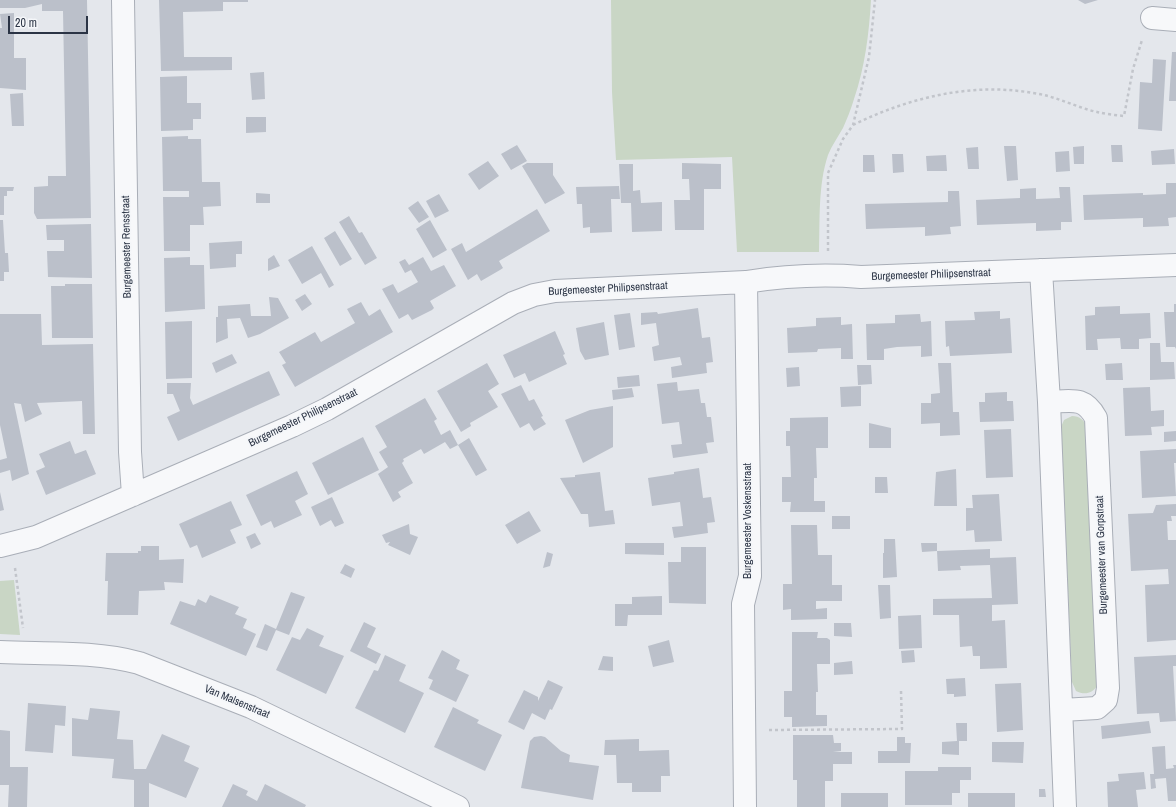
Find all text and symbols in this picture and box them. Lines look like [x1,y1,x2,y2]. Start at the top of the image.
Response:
scale bar [10,8,90,34]
text: 20 m [15,15,37,31]
street label: Burgemeester Rensstraat [120,196,134,298]
street label: Burgemeester Philipsenstraat [871,266,991,284]
street label: Burgemeester Philipsenstraat [548,279,668,299]
street label: Burgemeester Philipsenstraat [246,386,360,450]
street label: Burgemeester Voskensstraat [741,463,755,579]
street label: Burgemeester van Gorpstraat [1093,495,1111,615]
street label: Van Malsenstraat [202,682,272,722]

